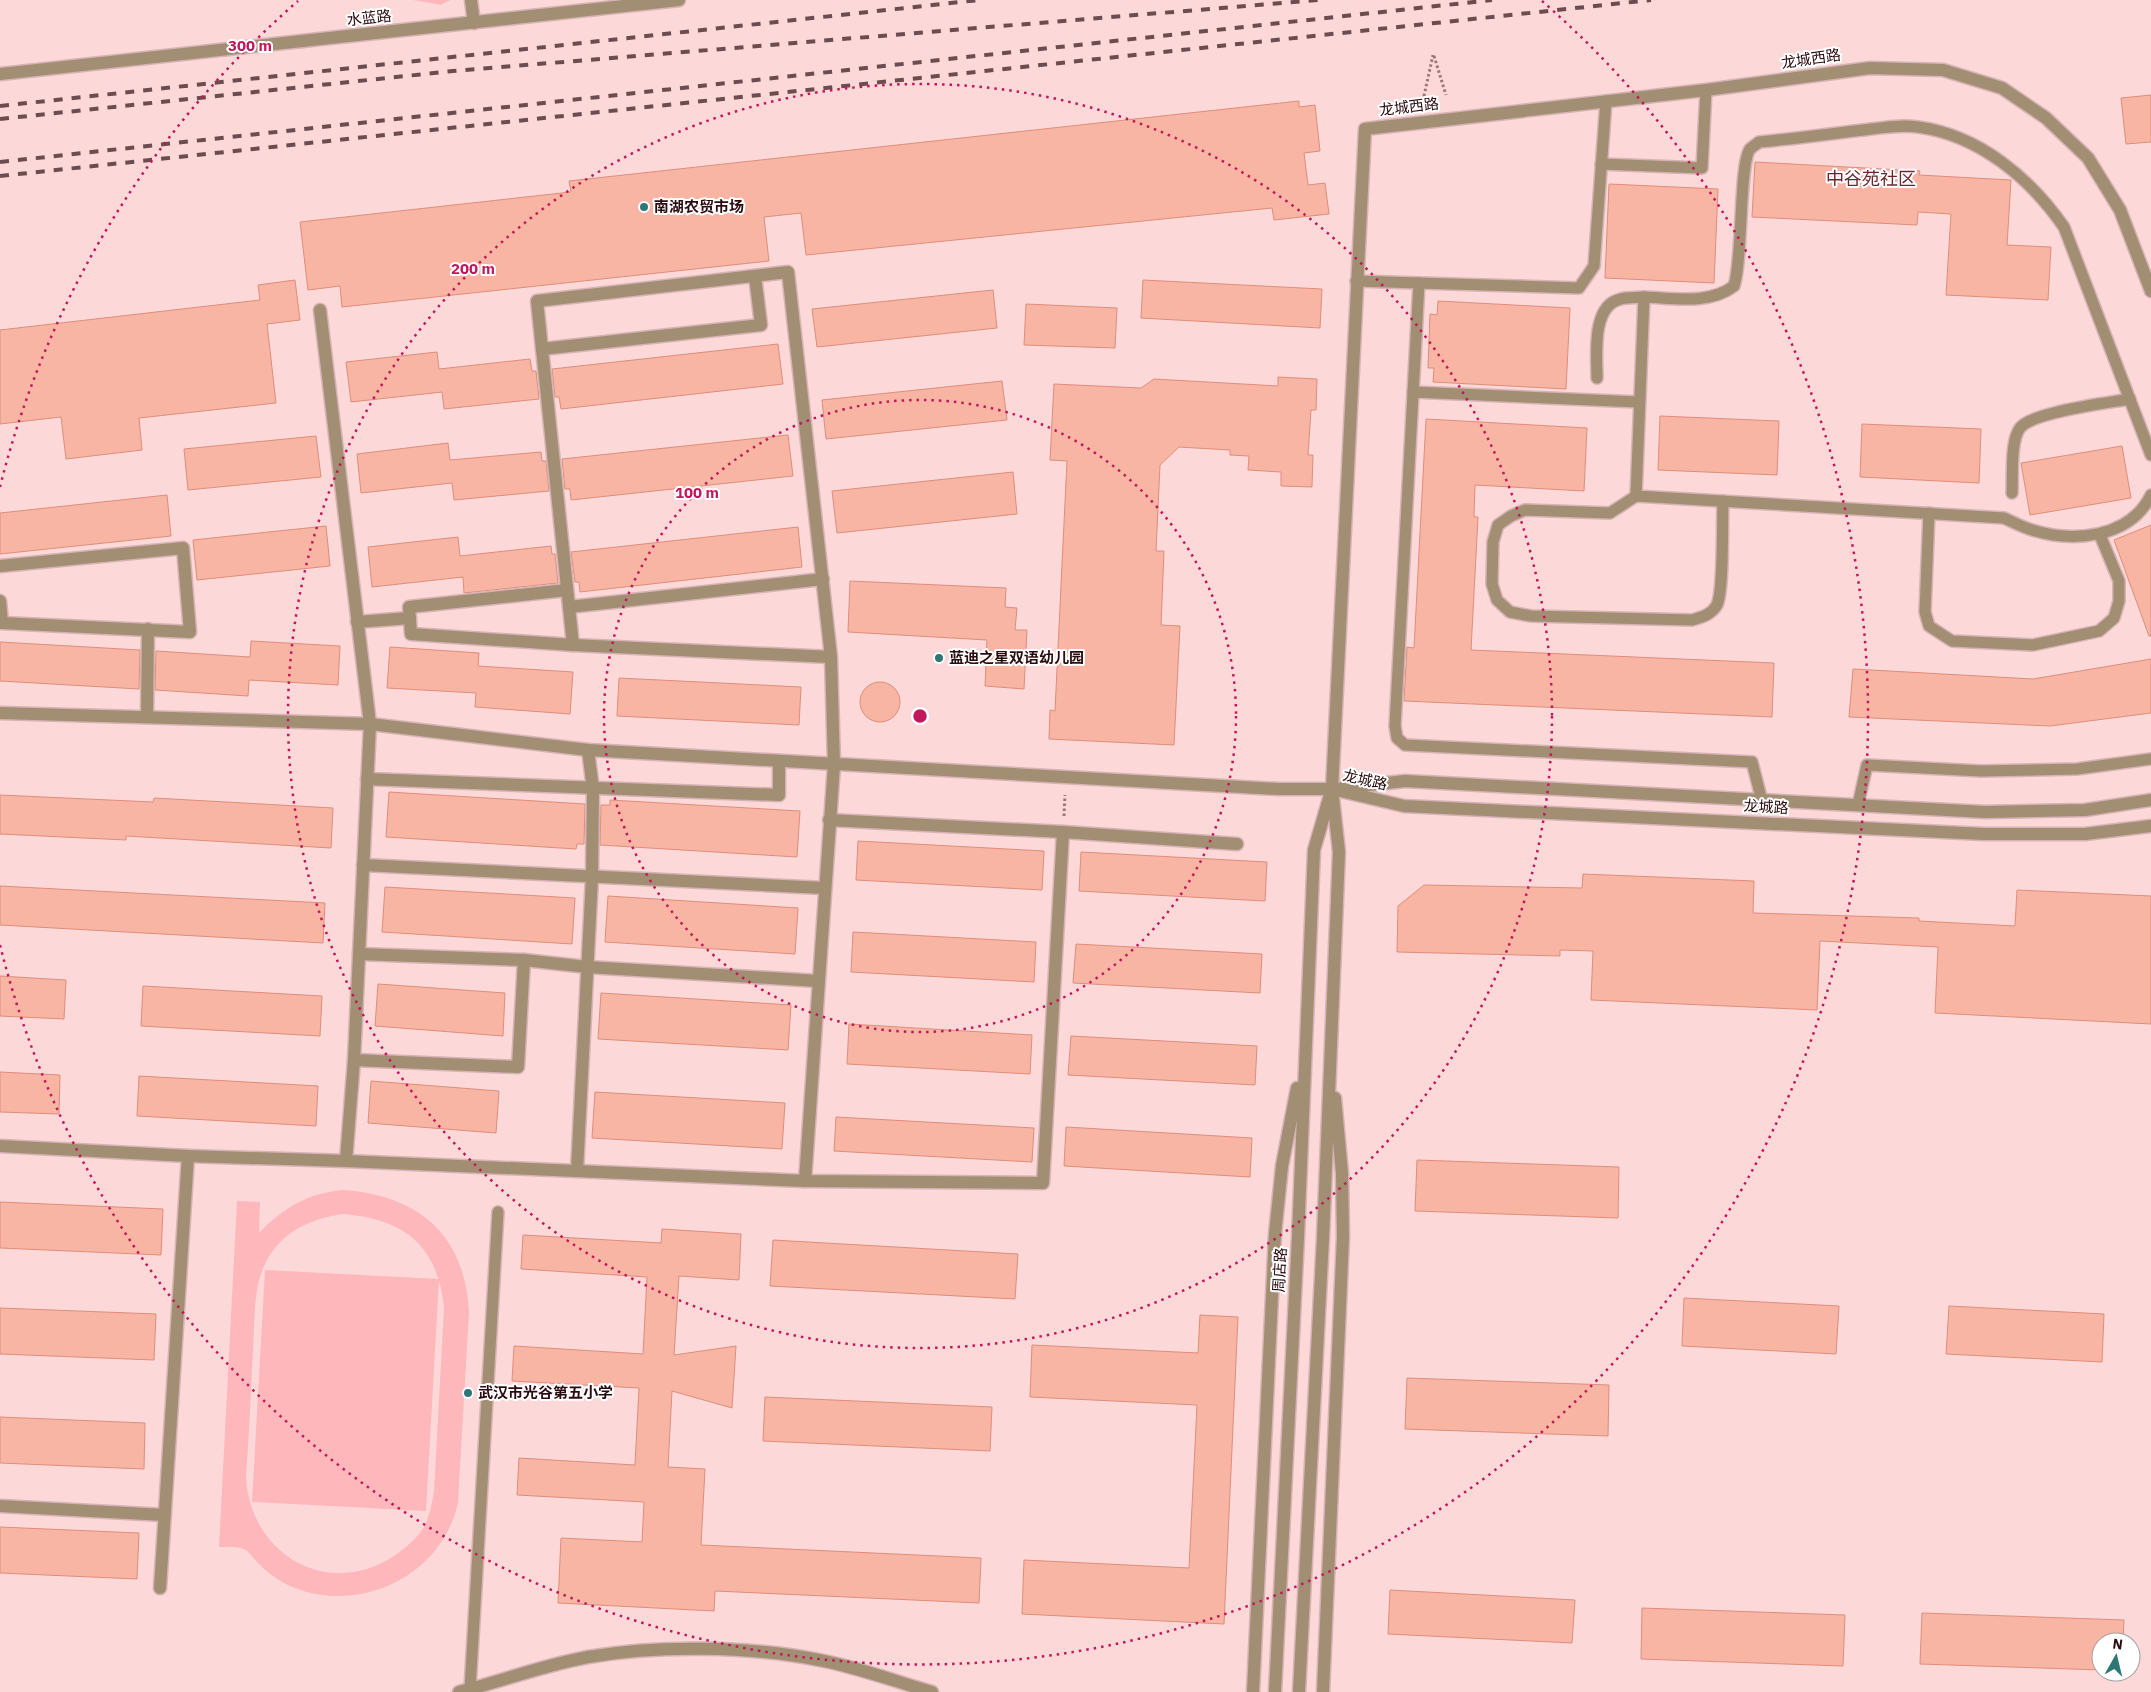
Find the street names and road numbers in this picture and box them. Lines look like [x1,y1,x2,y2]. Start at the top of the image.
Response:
street label: 水蓝路 [346,6,392,29]
street label: 龙城西路 [1780,45,1842,72]
street label: 龙城西路 [1378,93,1440,120]
street label: 龙城路 [1341,765,1389,794]
street label: 龙城路 [1743,796,1789,817]
street label: 周店路 [1269,1247,1290,1293]

